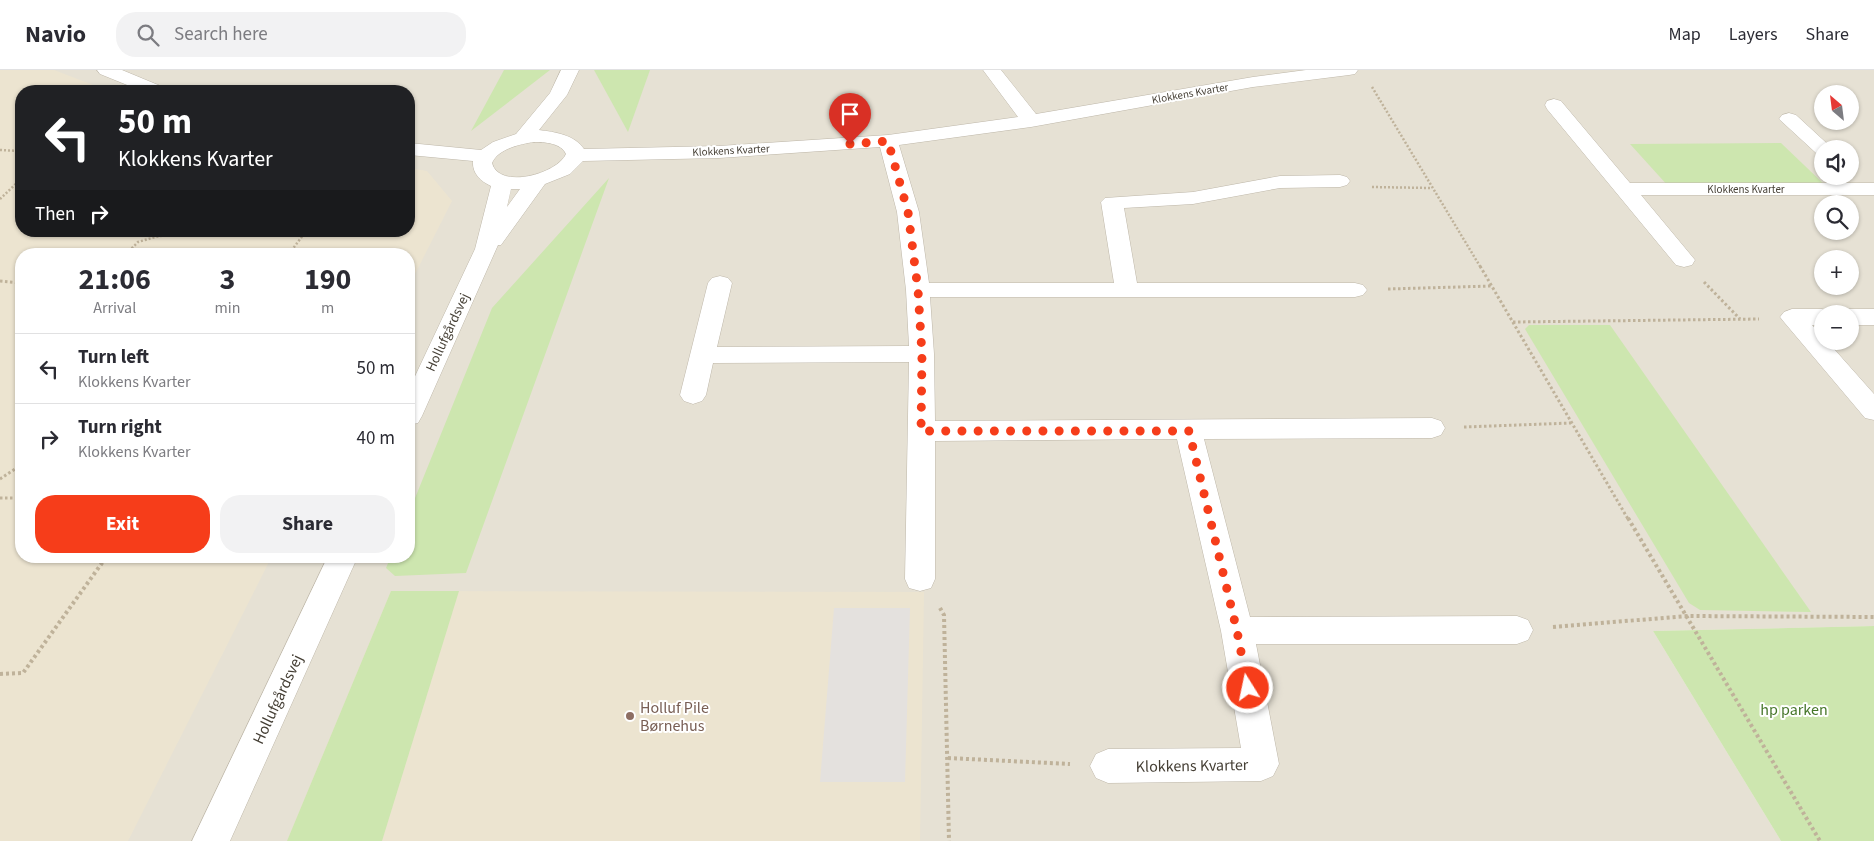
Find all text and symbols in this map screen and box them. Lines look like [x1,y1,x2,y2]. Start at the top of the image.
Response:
search box [116,12,466,57]
text: Navio [25,17,86,52]
icon: search [134,21,162,49]
text: Search here [174,21,268,48]
text: Map [1669,22,1701,47]
text: Layers [1729,22,1778,47]
text: Share [1806,22,1849,47]
street label: Klokkens Kvarter [1151,79,1230,108]
north arrow [1814,85,1859,130]
map controls [1814,85,1859,350]
pin [829,93,871,144]
text: 50 m [118,97,192,147]
icon: arrive [836,100,864,128]
icon: left [35,105,100,170]
button: sound [1814,140,1859,185]
street label: Klokkens Kvarter [692,141,770,160]
text: Klokkens Kvarter [118,143,273,175]
street label: Klokkens Kvarter [1707,182,1785,197]
button: search [1814,195,1859,240]
icon: right [85,200,113,228]
text: Then [35,201,75,228]
button: + [1814,250,1859,295]
text: 21:06 [79,258,151,301]
text: 3 [219,258,235,301]
text: 190 [304,258,351,301]
street label: Hollufgårdsvej [421,290,475,375]
text: Arrival [93,297,136,319]
text: min [214,297,240,319]
text: m [321,297,334,319]
button: − [1814,305,1859,350]
text: Turn left [78,344,149,371]
icon: left [35,355,63,383]
text: 50 m [357,355,395,382]
text: Klokkens Kvarter [78,371,191,393]
text: Turn right [78,414,162,441]
icon: right [35,425,63,453]
text: 40 m [357,425,395,452]
text: Klokkens Kvarter [78,441,191,463]
button: Exit [35,495,210,553]
button: Share [220,495,395,553]
street label: Hollufgårdsvej [248,651,308,748]
position arrow [1221,661,1273,713]
place label: Holluf Pile Børnehus [640,697,709,737]
park label: hp parken [1760,699,1828,721]
marker: Holluf Pile Børnehus [624,710,636,722]
street label: Klokkens Kvarter [1136,754,1249,778]

